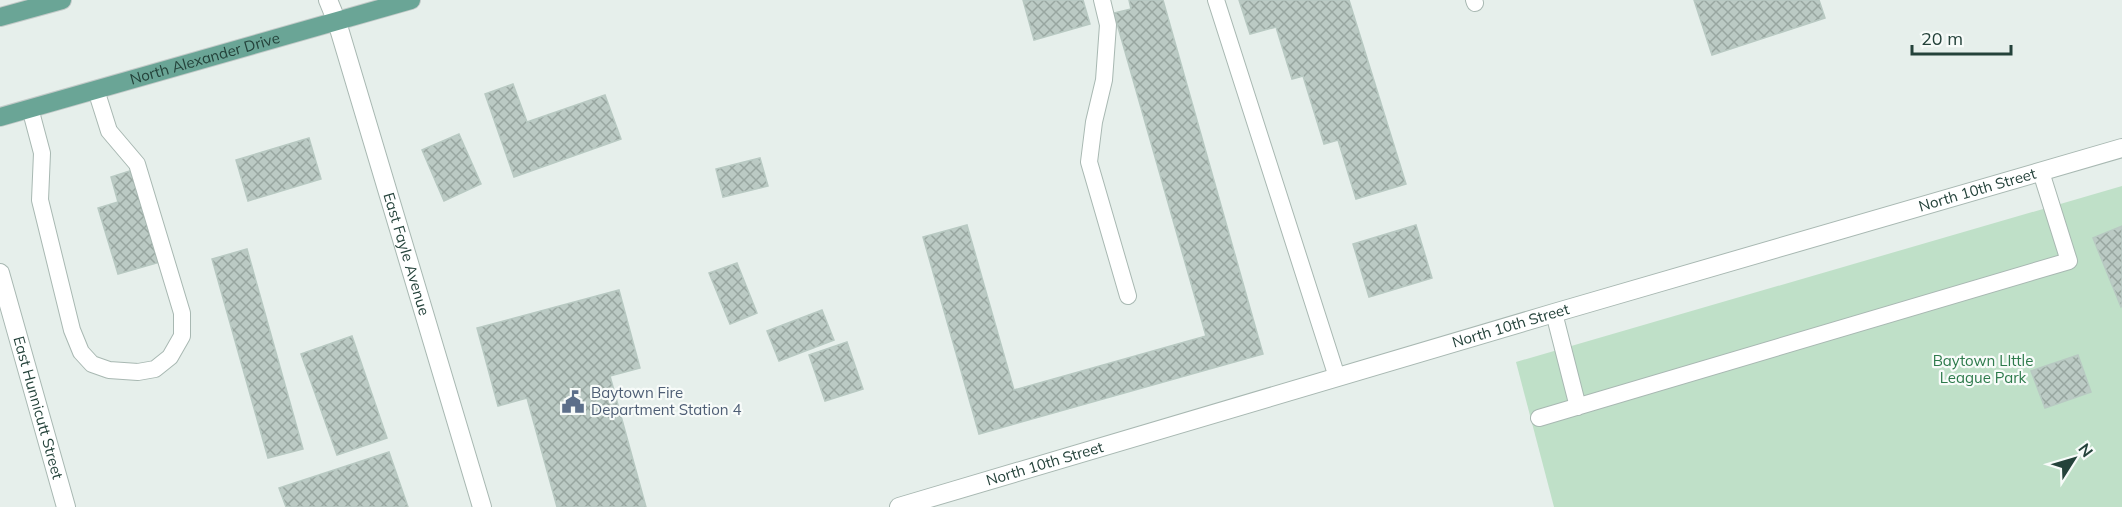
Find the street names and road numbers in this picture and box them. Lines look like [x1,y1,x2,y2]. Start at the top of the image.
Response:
street label: North Alexander Drive [128,28,282,89]
street label: North 10th Street [1916,164,2038,216]
street label: East Fayle Avenue [380,190,434,318]
street label: North 10th Street [1450,299,1571,352]
street label: East Hunnicutt Street [9,334,68,481]
street label: North 10th Street [984,437,1105,490]

